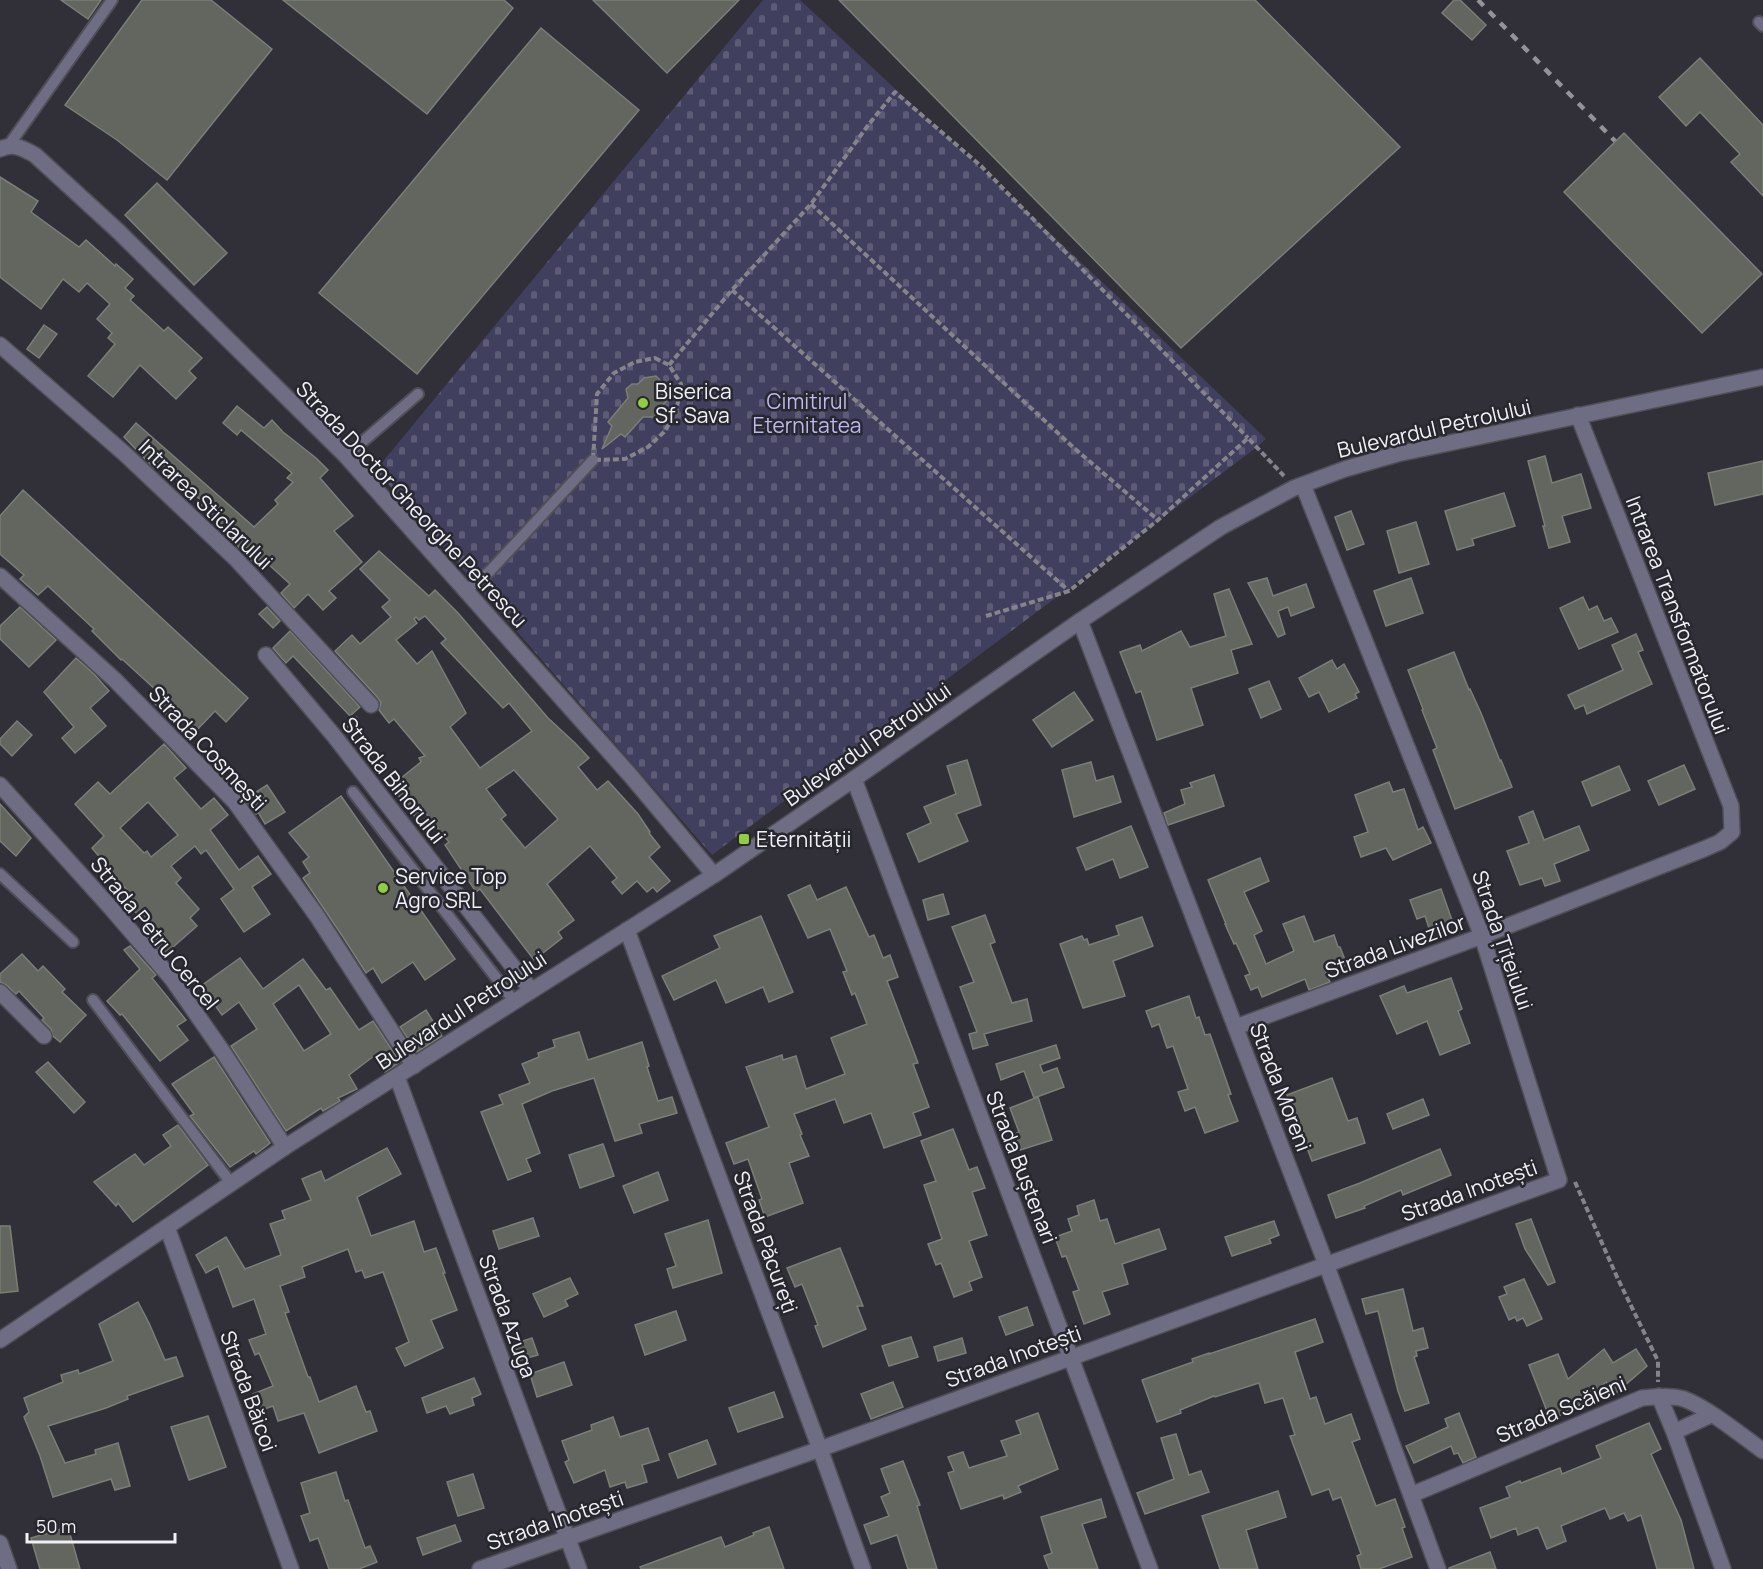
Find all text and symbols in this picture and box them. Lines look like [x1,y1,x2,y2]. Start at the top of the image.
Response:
street label: Strada Doctor Gheorghe Petrescu [290,375,534,633]
place label: Biserica Sf. Sava [655,377,732,429]
park label: Cimitirul Eternitatea [753,387,861,439]
street label: Bulevardul Petrolului [1334,392,1534,464]
marker: Biserica Sf. Sava [636,396,650,410]
street label: Intrarea Sticlarului [133,433,279,575]
street label: Intrarea Transformatorului [1620,492,1736,738]
street label: Bulevardul Petrolului [778,676,956,812]
street label: Strada Cosmești [143,680,273,816]
street label: Strada Bihorului [336,711,452,849]
place label: Eternității [756,825,851,853]
marker: Eternității [737,832,751,846]
street label: Strada Petru Cercel [85,851,225,1015]
place label: Service Top Agro SRL [395,862,507,914]
street label: Strada Țițeiului [1466,866,1540,1014]
marker: Service Top Agro SRL [376,881,390,895]
street label: Strada Livezilor [1321,907,1470,984]
street label: Bulevardul Petrolului [370,944,552,1076]
street label: Strada Moreni [1244,1019,1318,1155]
street label: Strada Buștenari [980,1087,1064,1247]
street label: Strada Inotești [1397,1152,1541,1228]
street label: Strada Păcureți [727,1167,805,1317]
street label: Strada Azuga [473,1250,543,1382]
street label: Strada Inotești [941,1318,1085,1394]
street label: Strada Băicoi [214,1327,284,1455]
street label: Strada Scăieni [1492,1369,1630,1449]
street label: Strada Inotești [483,1484,627,1556]
scale bar [27,1506,176,1544]
text: 50 m [36,1514,76,1538]

